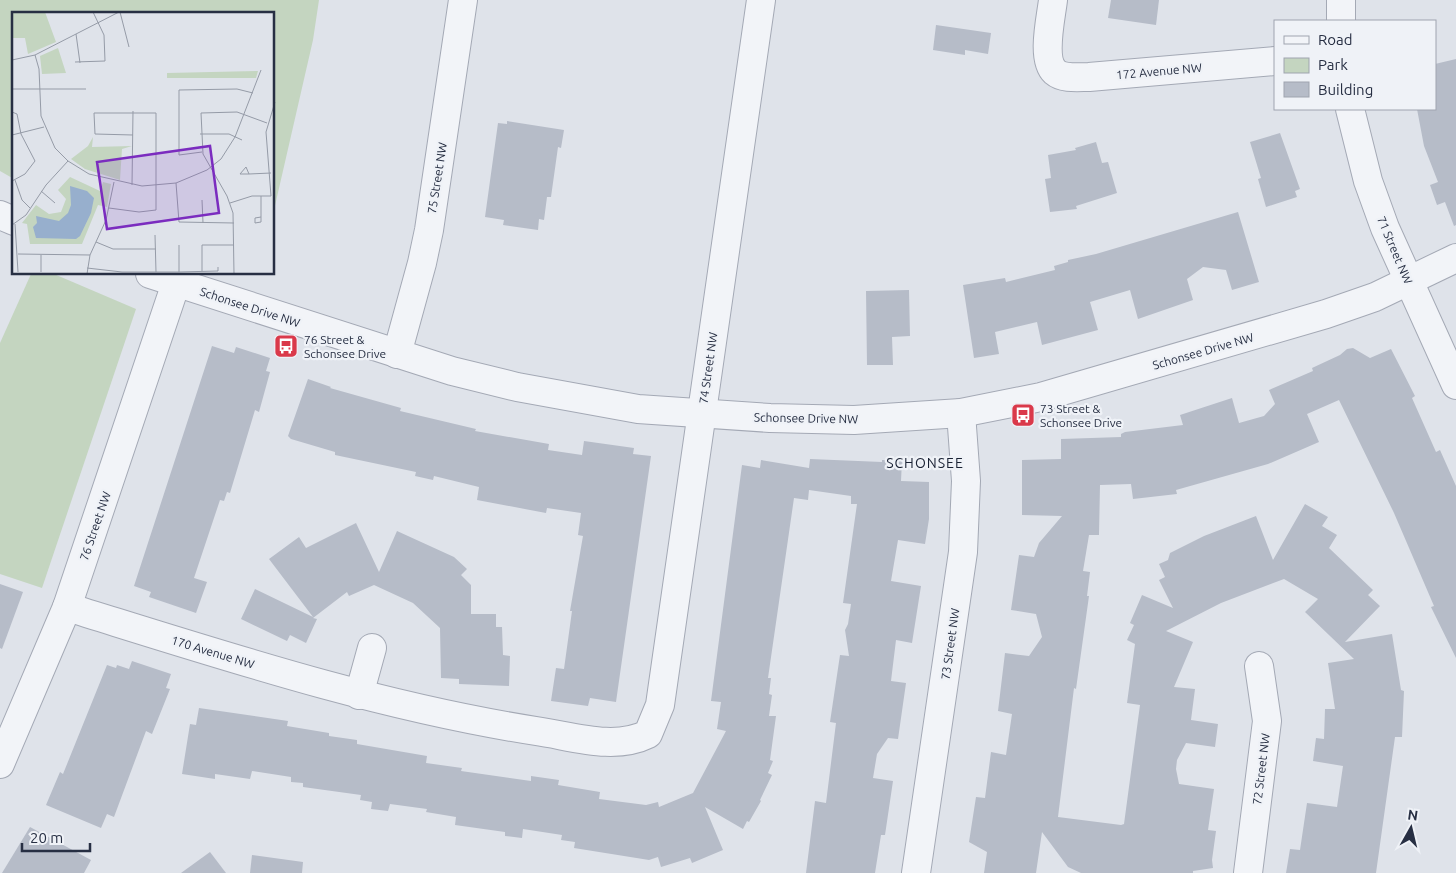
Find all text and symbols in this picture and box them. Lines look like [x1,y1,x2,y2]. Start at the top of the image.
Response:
inset map [12,12,275,275]
legend [1274,20,1436,110]
text: Road [1318,31,1353,48]
text: Park [1318,56,1348,73]
street label: 172 Avenue NW [1116,61,1202,81]
text: Building [1318,81,1373,98]
street label: 75 Street NW [425,141,449,215]
street label: 71 Street NW [1375,214,1415,286]
street label: Schonsee Drive NW [198,285,302,329]
street label: Schonsee Drive NW [1151,330,1255,372]
street label: 74 Street NW [697,331,719,405]
bus stop icon: 76 Street & Schonsee Drive [273,333,299,359]
place label: 76 Street & Schonsee Drive [304,333,386,360]
bus stop icon: 73 Street & Schonsee Drive [1010,402,1036,428]
place label: 73 Street & Schonsee Drive [1040,402,1122,429]
street label: Schonsee Drive NW [754,411,858,425]
district label: SCHONSEE [886,455,964,471]
street label: 76 Street NW [77,490,113,562]
street label: 73 Street NW [939,607,961,681]
street label: 170 Avenue NW [170,633,256,671]
street label: 72 Street NW [1250,732,1272,806]
north arrow [1386,803,1436,853]
text: N [1407,806,1419,824]
scale bar [22,820,90,852]
text: 20 m [30,829,63,846]

